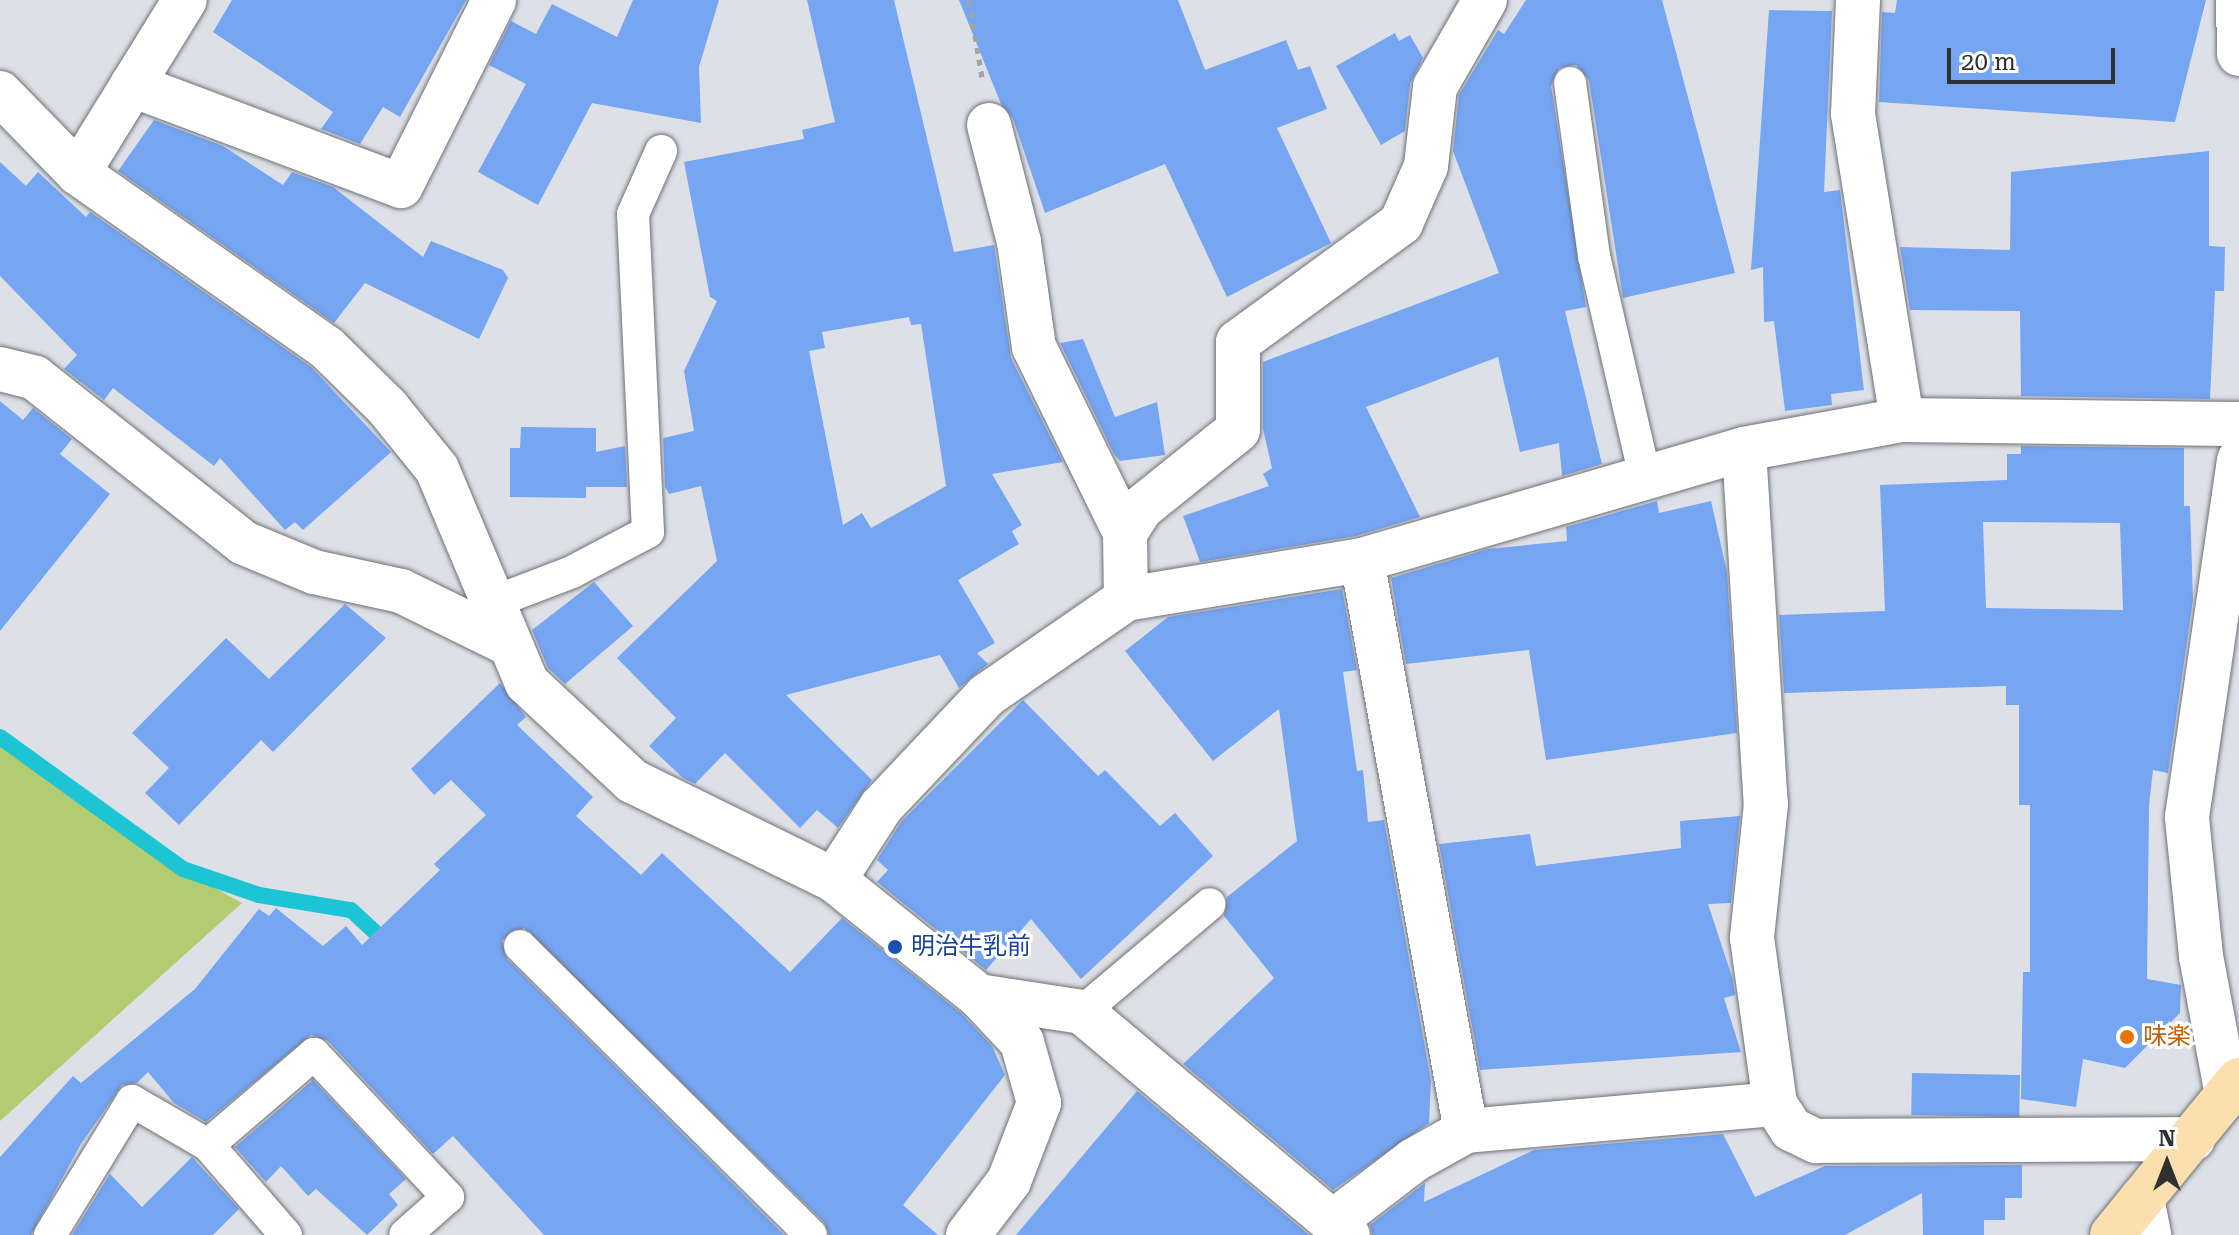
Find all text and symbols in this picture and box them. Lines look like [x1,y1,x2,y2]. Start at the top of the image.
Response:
scale bar [1951,32,2119,82]
text: 20 m [1961,48,2016,76]
place label: 明治牛乳前 [911,933,1031,961]
marker: 明治牛乳前 [886,938,904,956]
place label: 味楽 [2143,1023,2191,1051]
marker: 味楽 [2118,1028,2136,1046]
north arrow [2127,1123,2207,1203]
text: N [2159,1126,2175,1151]

